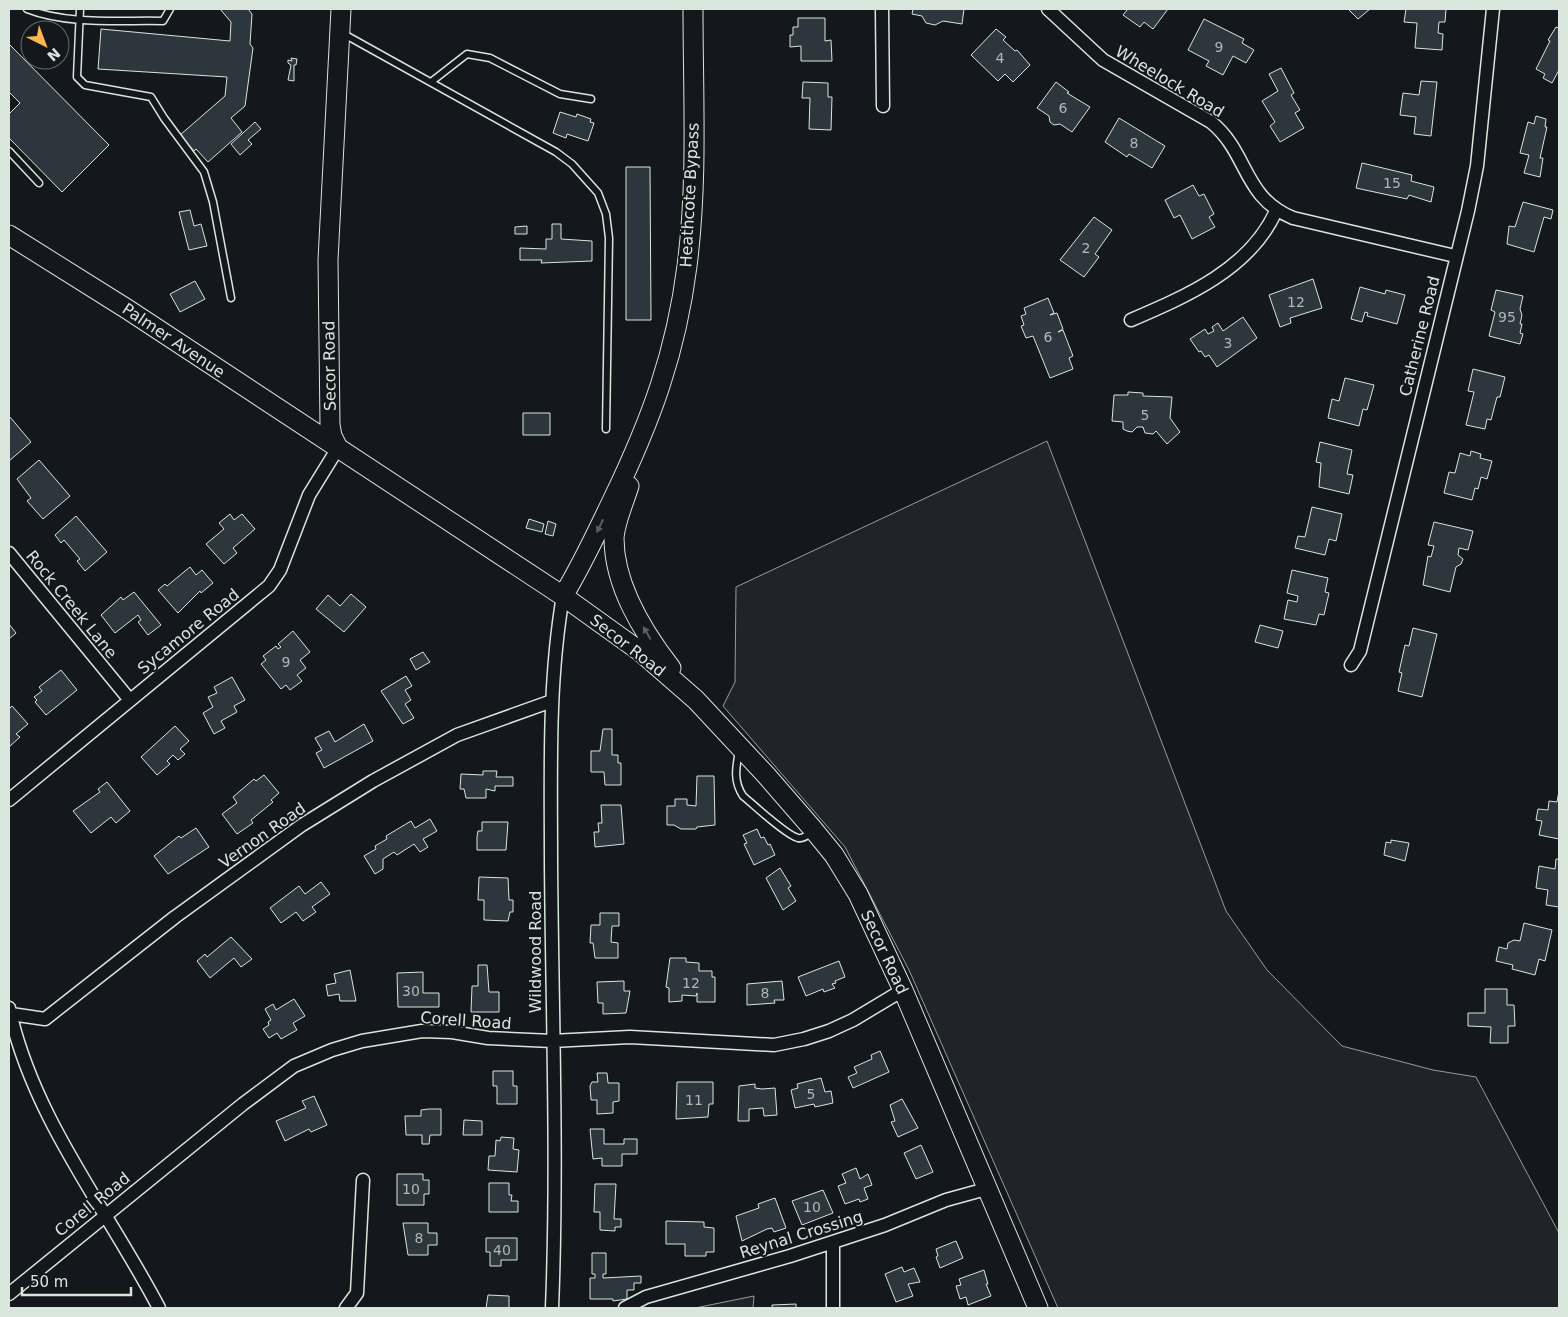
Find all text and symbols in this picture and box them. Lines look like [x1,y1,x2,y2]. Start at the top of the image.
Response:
north arrow [20,20,70,70]
house number: 9 [1215,39,1223,55]
street label: Wheelock Road [1112,42,1227,121]
text: N [44,45,63,65]
house number: 4 [996,50,1005,66]
house number: 6 [1059,100,1068,116]
street label: Heathcote Bypass [676,122,703,268]
house number: 8 [1130,135,1138,151]
house number: 15 [1383,175,1401,191]
house number: 2 [1082,240,1090,256]
street label: Catherine Road [1395,274,1444,398]
house number: 12 [1287,294,1305,310]
street label: Palmer Avenue [119,299,229,382]
house number: 95 [1498,309,1516,325]
street label: Secor Road [319,321,340,411]
house number: 6 [1044,329,1053,345]
house number: 3 [1224,335,1232,351]
house number: 5 [1141,407,1149,423]
one-way arrow [596,519,604,533]
street label: Rock Creek Lane [22,546,121,662]
street label: Sycamore Road [134,585,243,678]
street label: Secor Road [586,610,669,681]
one-way arrow [642,626,651,639]
house number: 9 [282,654,290,670]
street label: Vernon Road [215,799,309,872]
street label: Wildwood Road [526,891,545,1013]
street label: Secor Road [857,907,912,997]
house number: 12 [682,975,700,991]
house number: 30 [402,983,420,999]
house number: 8 [761,985,769,1001]
street label: Corell Road [420,1008,512,1033]
house number: 5 [807,1086,815,1102]
house number: 11 [685,1092,703,1108]
street label: Corell Road [51,1168,134,1240]
house number: 10 [402,1181,420,1197]
house number: 10 [803,1199,821,1215]
street label: Reynal Crossing [737,1207,865,1262]
house number: 8 [415,1230,423,1246]
house number: 40 [493,1242,511,1258]
scale bar [22,1264,131,1296]
text: 50 m [30,1273,68,1291]

